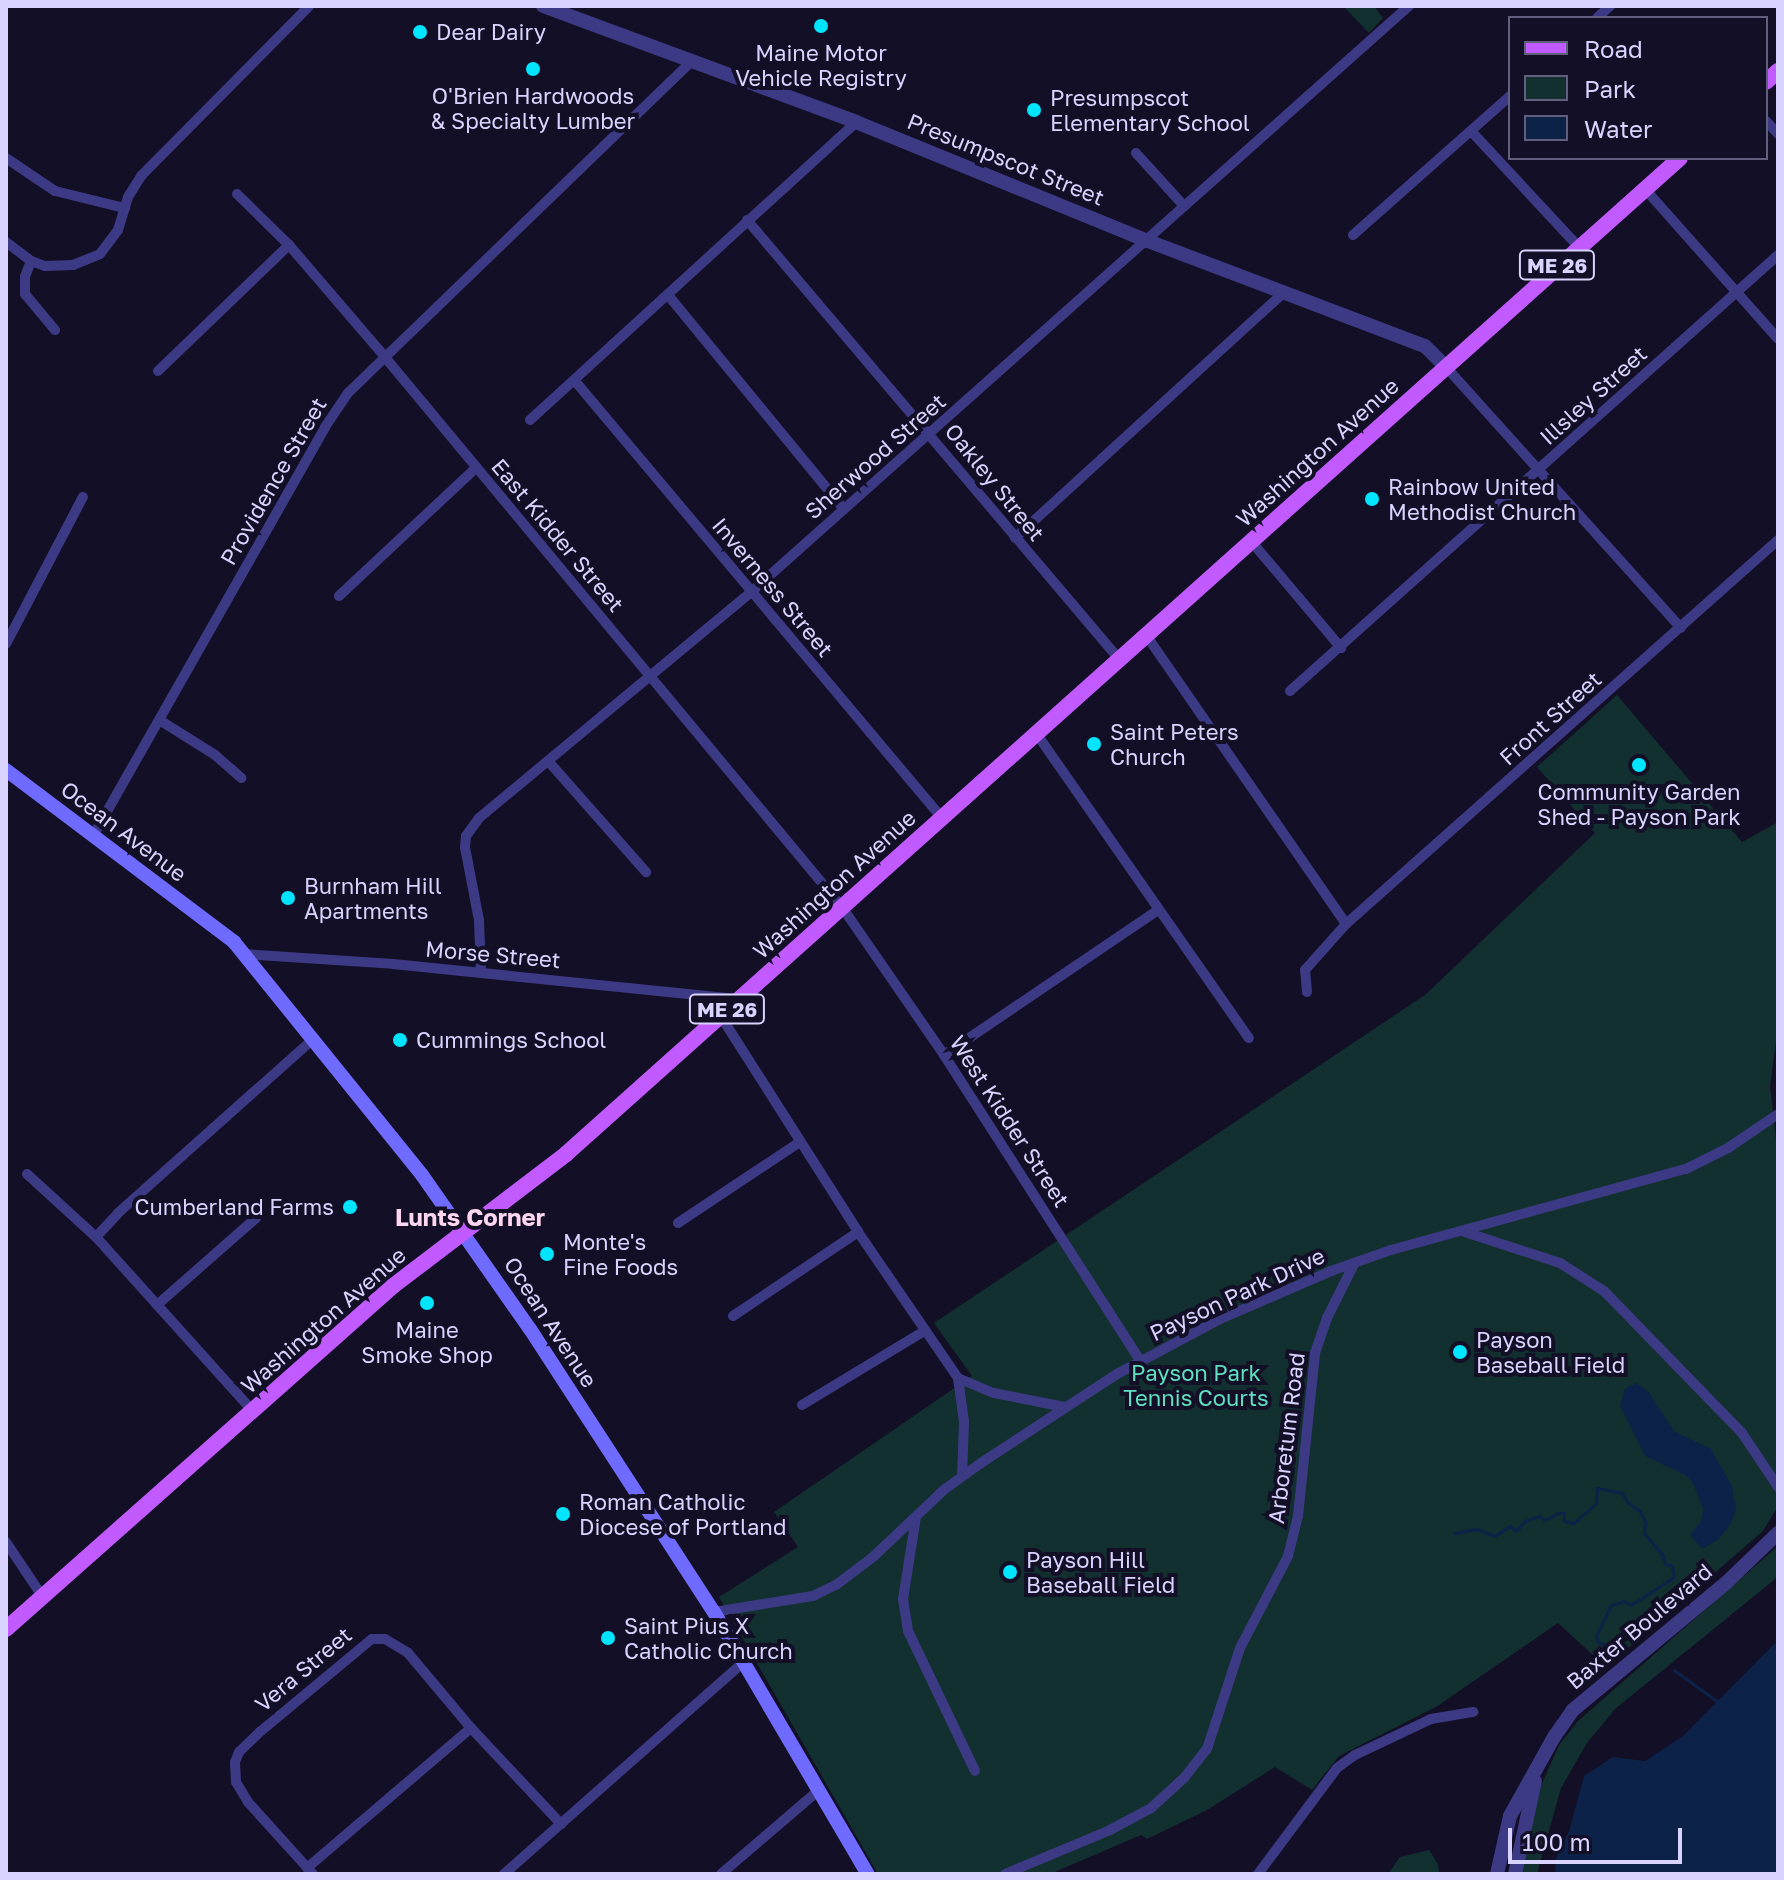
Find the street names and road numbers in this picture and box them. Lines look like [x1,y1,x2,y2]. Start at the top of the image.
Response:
street label: Presumpscot Street [904,107,1108,211]
road number: ME 26 [1517,249,1597,281]
street label: Illsley Street [1534,340,1652,450]
street label: Washington Avenue [1230,372,1404,532]
street label: Sherwood Street [799,388,951,524]
street label: Providence Street [214,393,332,569]
street label: Oakley Street [940,418,1050,546]
street label: East Kidder Street [486,453,630,617]
street label: Inverness Street [707,512,839,662]
street label: Front Street [1494,666,1606,770]
street label: Ocean Avenue [56,775,192,887]
street label: Washington Avenue [747,804,921,964]
street label: Morse Street [424,935,562,973]
road number: ME 26 [687,993,767,1025]
street label: West Kidder Street [945,1030,1075,1212]
street label: Washington Avenue [235,1241,411,1399]
street label: Payson Park Drive [1145,1242,1329,1346]
street label: Ocean Avenue [499,1252,603,1392]
street label: Arboretum Road [1262,1351,1310,1525]
street label: Baxter Boulevard [1561,1557,1717,1695]
street label: Vera Street [249,1621,357,1717]

